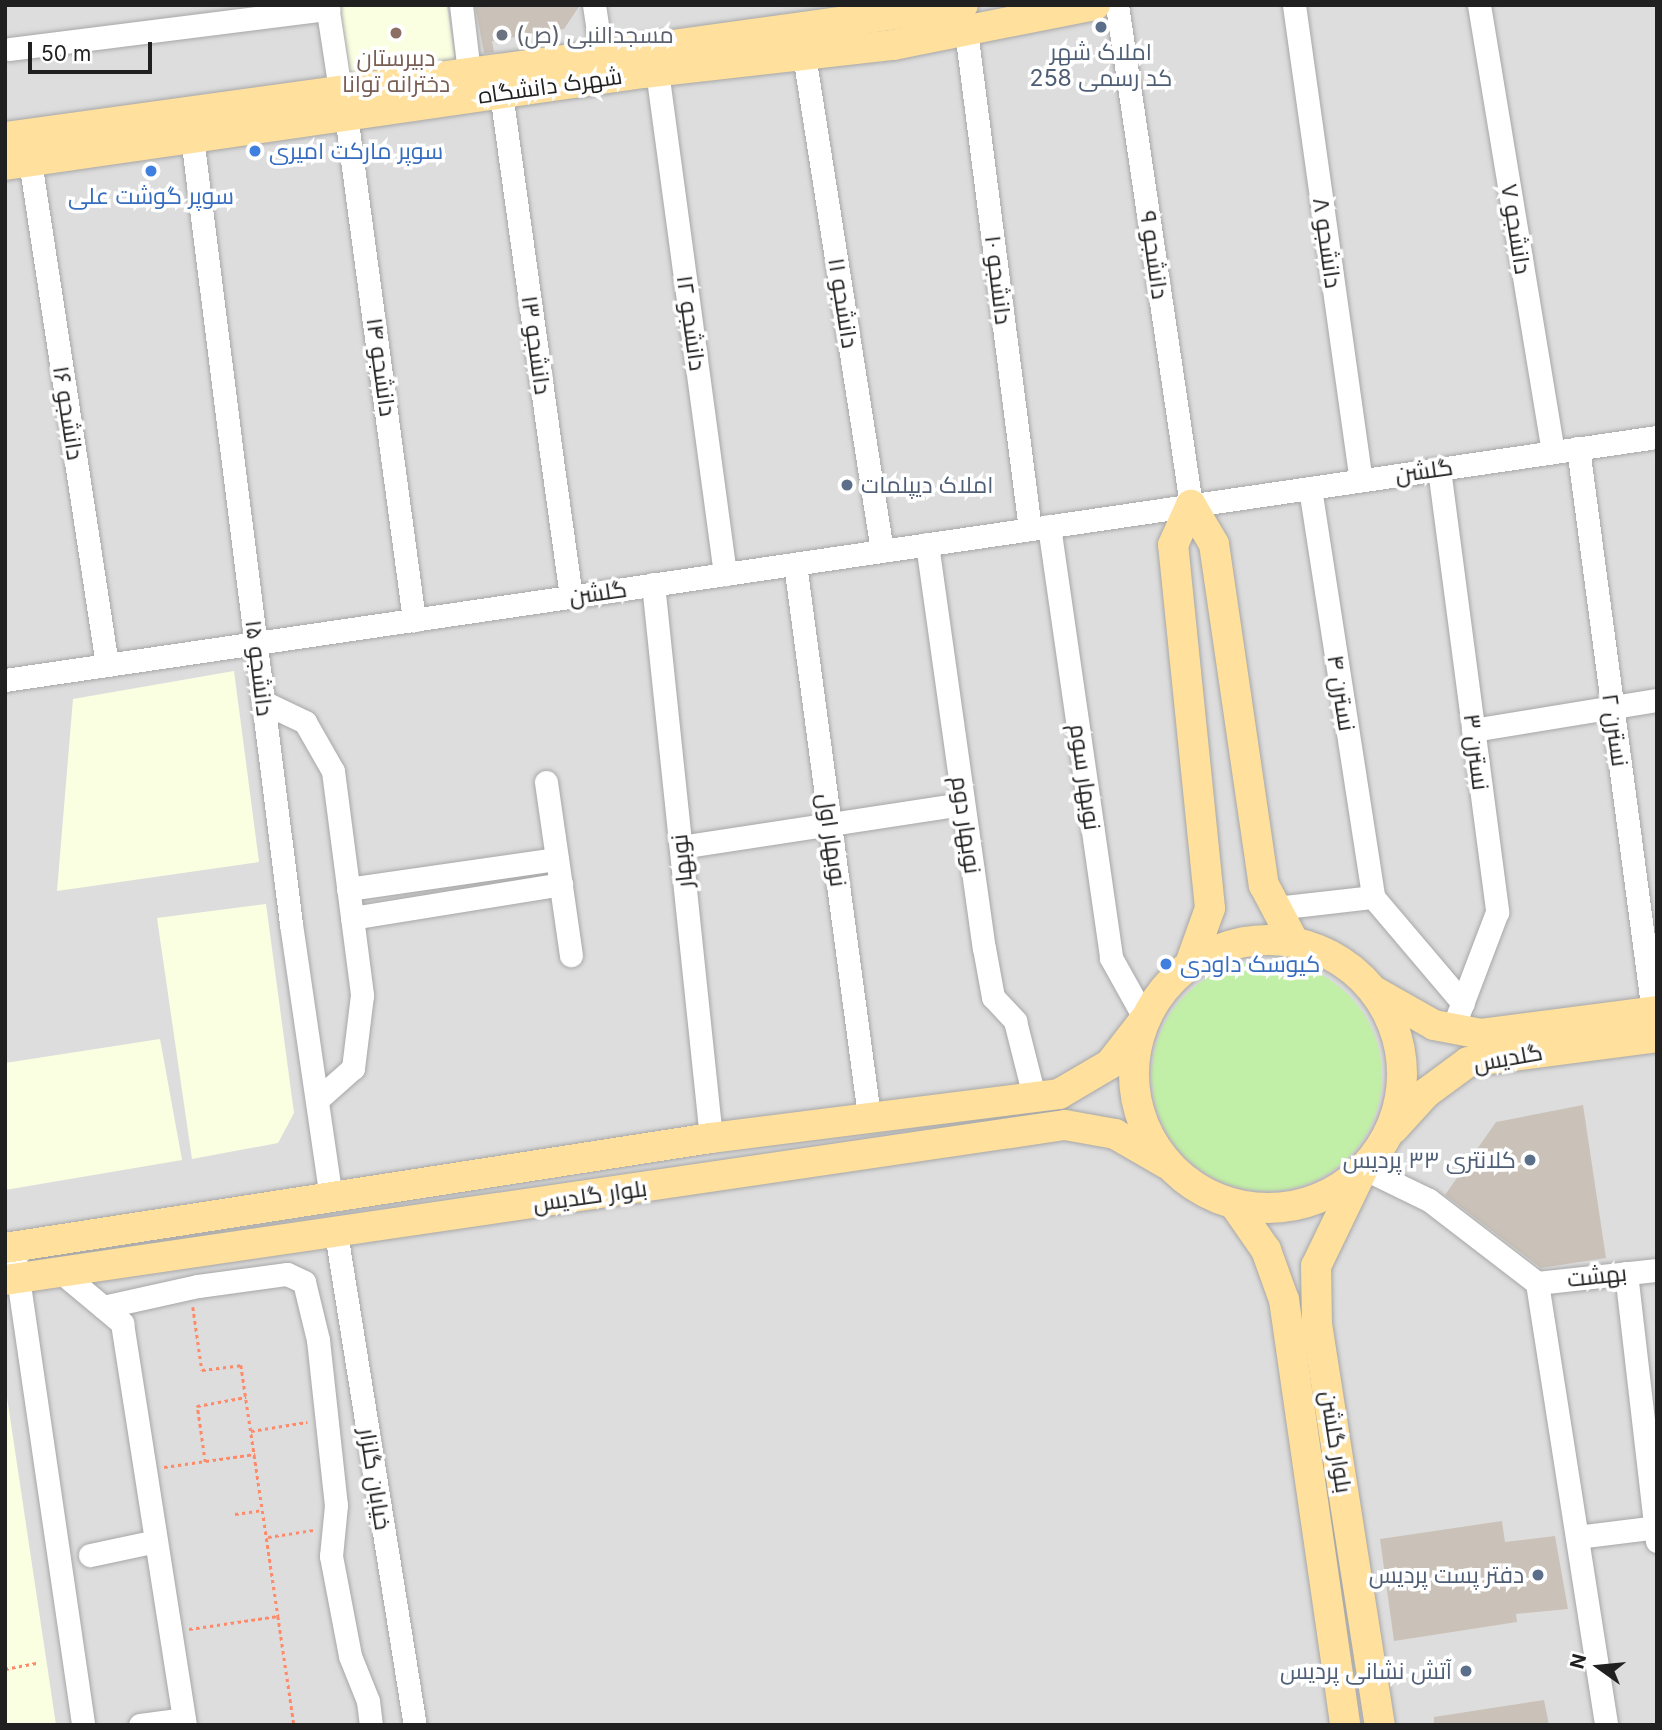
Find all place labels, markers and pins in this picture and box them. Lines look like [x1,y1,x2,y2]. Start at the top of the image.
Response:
marker: املاک شهر کد رسمی 258 [1093,19,1109,35]
place label: مسجدالنبی (ص) [516,21,674,49]
marker: دبیرستان دخترانه توانا [388,25,404,41]
marker: مسجدالنبی (ص) [494,27,510,43]
place label: املاک شهر کد رسمی 258 [1030,38,1172,92]
place label: دبیرستان دخترانه توانا [342,44,450,98]
place label: سوپر مارکت امیری [269,137,443,165]
marker: سوپر مارکت امیری [247,143,263,159]
marker: سوپر گوشت علی [143,163,159,179]
place label: سوپر گوشت علی [68,182,234,210]
place label: املاک دیپلمات [861,471,993,499]
marker: املاک دیپلمات [839,477,855,493]
place label: کیوسک داودی [1180,950,1320,978]
marker: کیوسک داودی [1158,956,1174,972]
place label: کلانتری ۳۳ پردیس [1343,1146,1516,1174]
marker: کلانتری ۳۳ پردیس [1522,1152,1538,1168]
place label: دفتر پست پردیس [1369,1561,1524,1589]
marker: دفتر پست پردیس [1530,1567,1546,1583]
place label: آتش نشانی پردیس [1280,1657,1452,1685]
marker: آتش نشانی پردیس [1458,1663,1474,1679]

